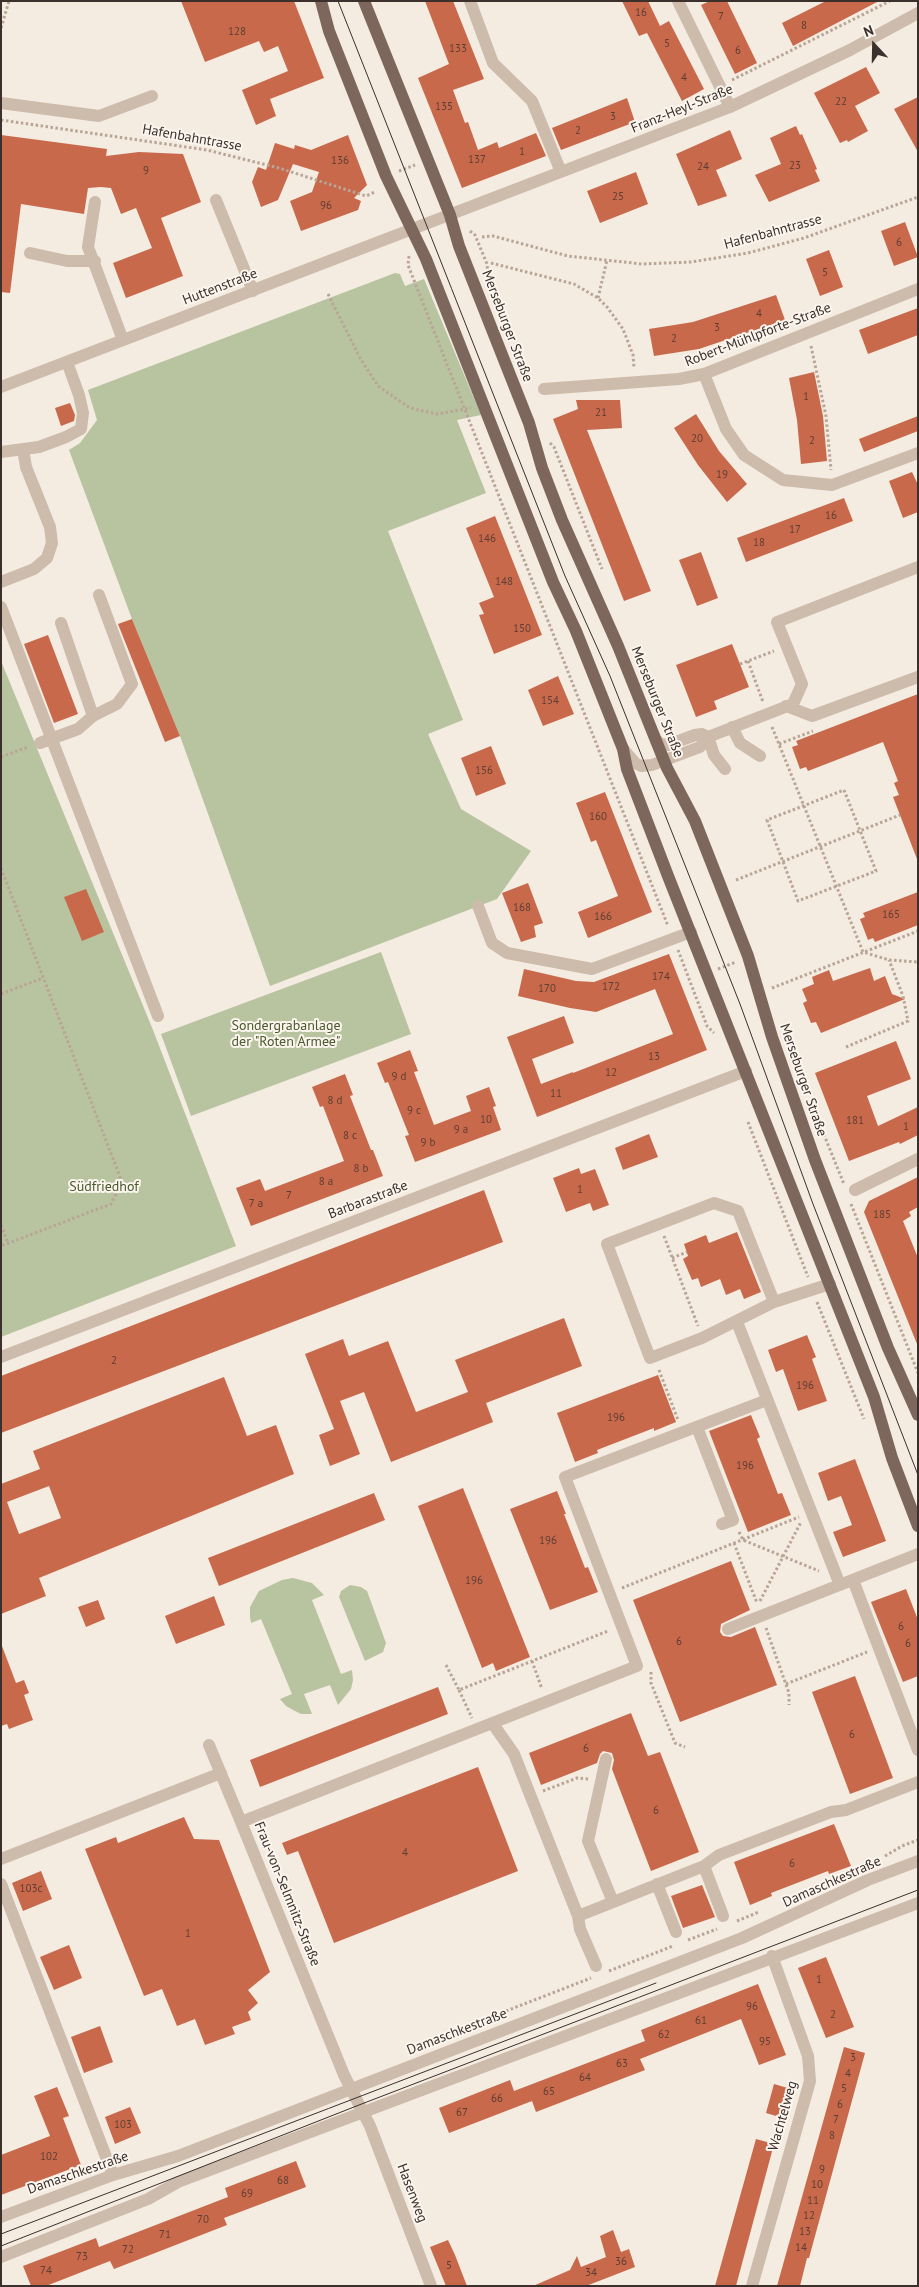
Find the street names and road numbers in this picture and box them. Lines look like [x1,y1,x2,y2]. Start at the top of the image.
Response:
street label: Franz-Heyl-Straße [629,81,735,137]
street label: Hafenbahntrasse [141,121,243,155]
street label: Hafenbahntrasse [722,211,824,253]
street label: Huttenstraße [180,265,260,309]
street label: Merseburger Straße [478,268,536,384]
street label: Robert-Mühlpforte-Straße [683,299,833,371]
street label: Merseburger Straße [627,644,687,760]
street label: Merseburger Straße [776,1021,830,1139]
street label: Barbarastraße [326,1177,410,1223]
street label: Frau-von-Selmnitz-Straße [250,1819,324,1969]
street label: Damaschkestraße [780,1853,884,1911]
street label: Damaschkestraße [405,2005,509,2059]
street label: Wachtelweg [765,2079,801,2153]
street label: Damaschkestraße [25,2148,131,2198]
street label: Hasenweg [393,2161,431,2225]

